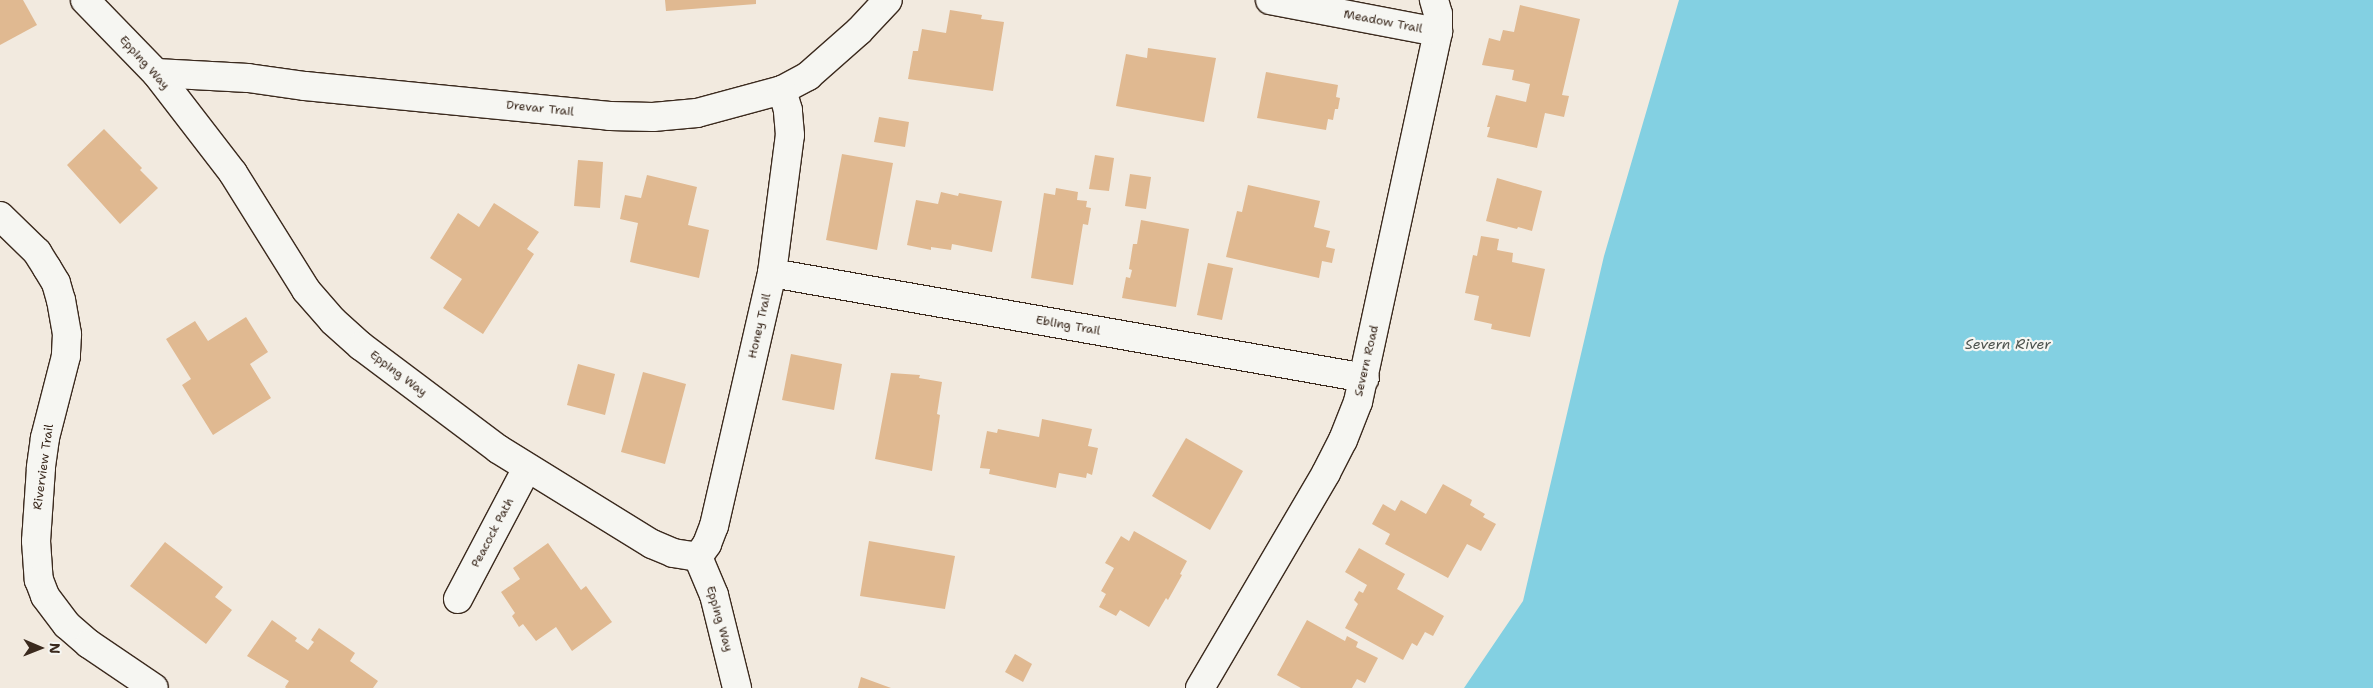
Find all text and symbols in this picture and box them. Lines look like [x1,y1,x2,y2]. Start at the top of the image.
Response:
street label: Meadow Trail [1342,7,1424,37]
street label: Epping Way [116,33,172,93]
street label: Drevar Trail [505,98,575,120]
street label: Honey Trail [746,292,774,360]
street label: Ebling Trail [1035,313,1101,339]
street label: Severn Road [1352,324,1382,398]
water label: Severn River [1965,336,2051,352]
street label: Epping Way [367,348,429,400]
street label: Riverview Trail [31,423,57,511]
street label: Peacock Path [469,496,517,570]
street label: Epping Way [703,585,735,653]
north arrow [15,623,65,673]
text: N [46,643,64,654]

